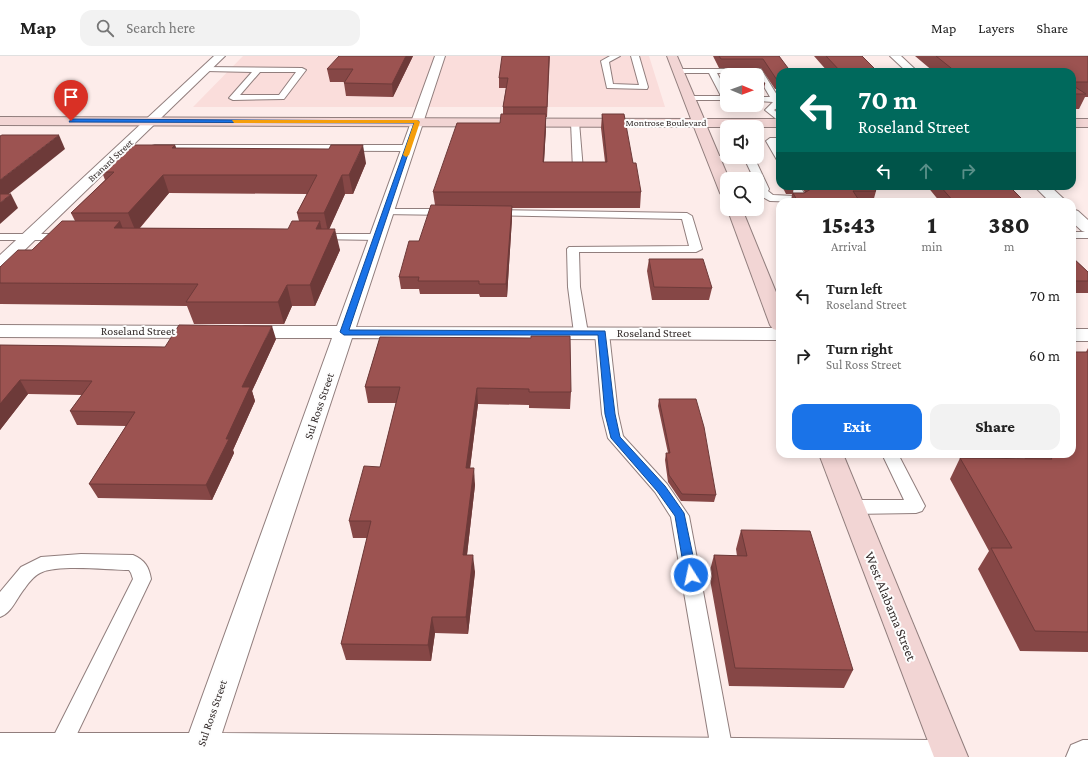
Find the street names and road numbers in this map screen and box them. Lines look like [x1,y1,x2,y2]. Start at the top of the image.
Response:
street label: Montrose Boulevard [626,117,707,128]
street label: Branard Street [86,136,136,184]
street label: Roseland Street [101,324,176,338]
street label: Roseland Street [617,326,692,340]
street label: Sul Ross Street [301,370,337,441]
street label: West Alabama Street [862,549,920,663]
street label: Sul Ross Street [194,677,230,748]

